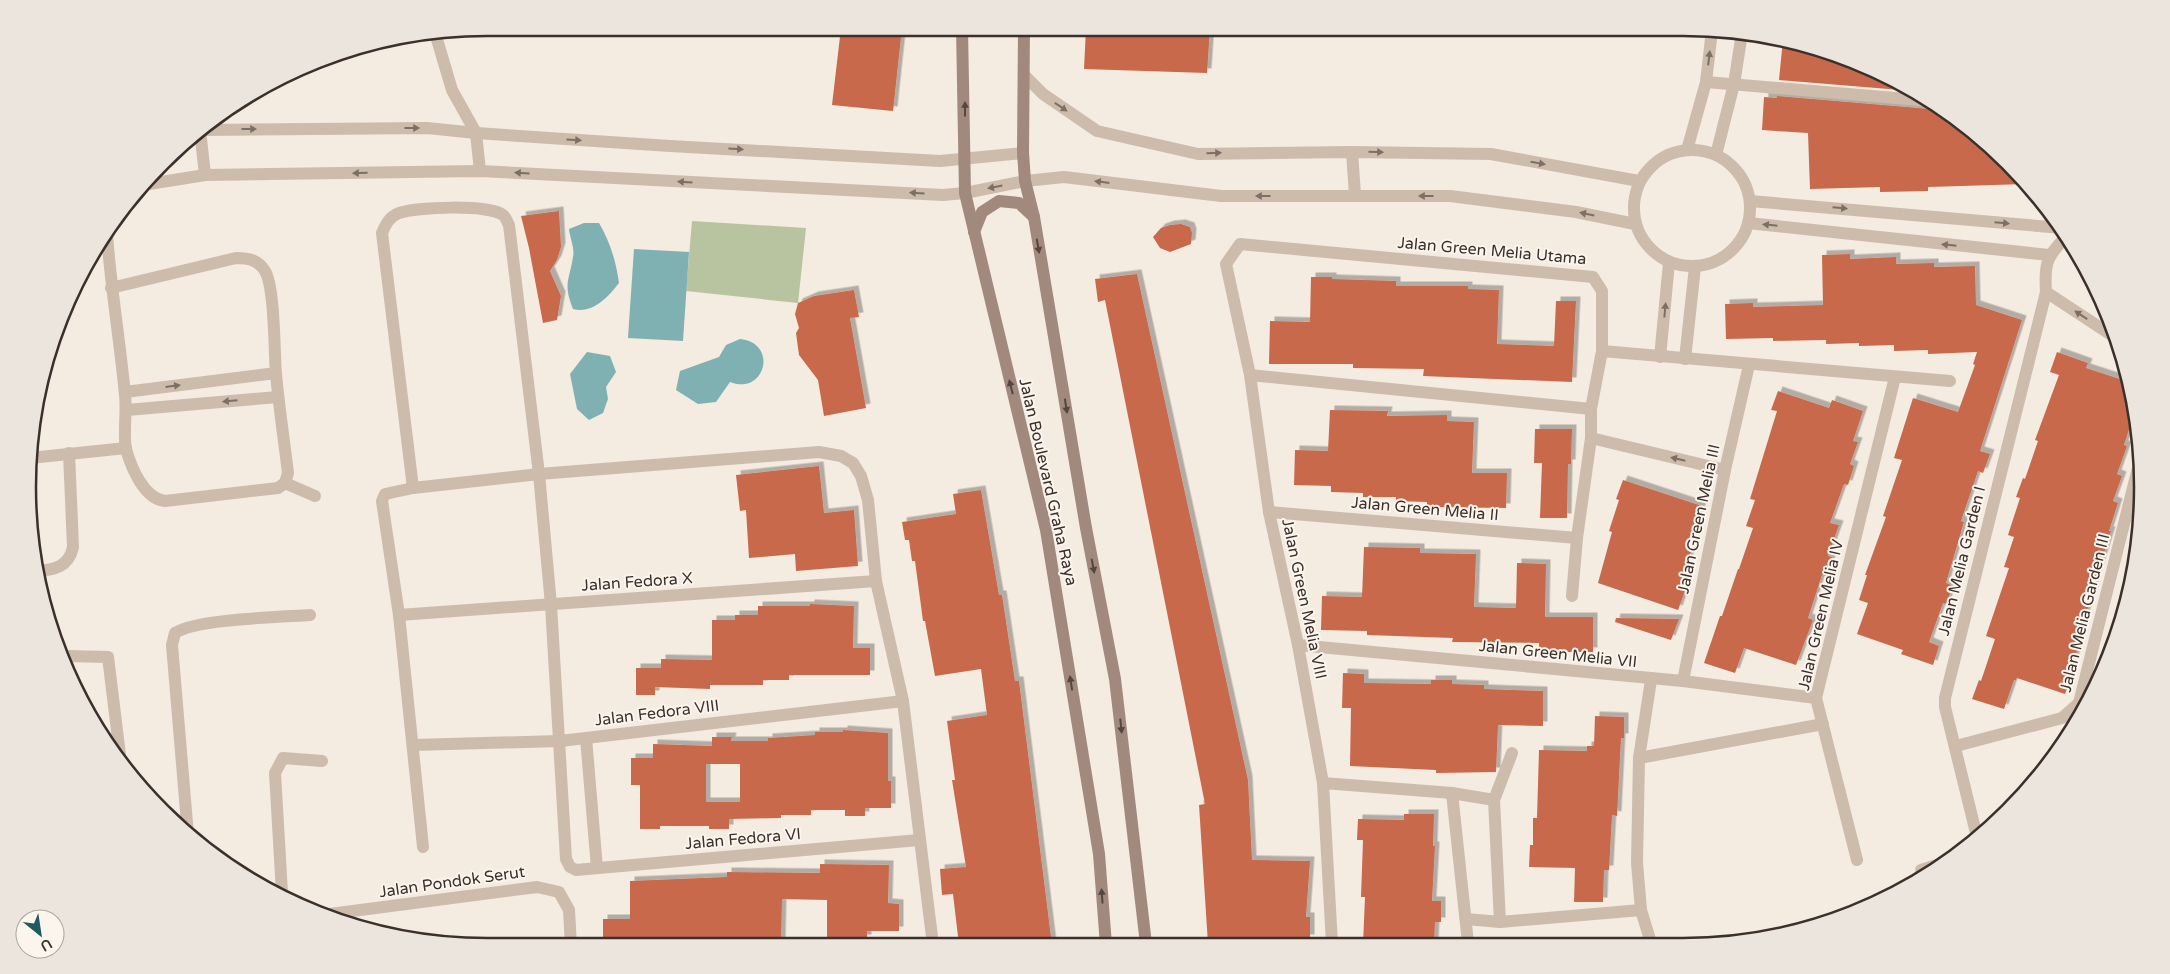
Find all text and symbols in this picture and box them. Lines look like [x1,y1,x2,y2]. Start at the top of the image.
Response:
one-way arrow [1705,49,1713,65]
one-way arrow [961,101,969,117]
one-way arrow [1055,102,1068,111]
one-way arrow [404,124,420,132]
one-way arrow [241,125,257,133]
one-way arrow [566,136,582,144]
one-way arrow [728,146,744,154]
one-way arrow [1369,148,1385,156]
one-way arrow [1206,149,1222,157]
one-way arrow [1531,159,1547,167]
one-way arrow [514,168,530,176]
one-way arrow [352,169,368,177]
one-way arrow [676,177,692,185]
one-way arrow [1093,178,1109,186]
one-way arrow [988,183,1003,191]
one-way arrow [908,189,924,197]
one-way arrow [1255,192,1271,200]
one-way arrow [1417,192,1433,200]
one-way arrow [1832,205,1848,213]
one-way arrow [1579,210,1595,218]
one-way arrow [1994,219,2010,227]
one-way arrow [1762,221,1778,229]
street label: Jalan Green Melia Utama [1397,233,1587,269]
one-way arrow [1035,238,1043,254]
one-way arrow [1940,241,1956,249]
one-way arrow [1661,301,1669,317]
one-way arrow [2074,310,2087,320]
street label: Jalan Boulevard Graha Raya [1014,376,1082,588]
one-way arrow [1007,380,1015,395]
one-way arrow [166,382,182,390]
one-way arrow [222,397,238,405]
one-way arrow [1062,398,1070,414]
street label: Jalan Green Melia III [1673,442,1725,596]
one-way arrow [1670,455,1685,463]
street label: Jalan Melia Garden I [1934,484,1990,638]
street label: Jalan Green Melia II [1350,493,1500,525]
street label: Jalan Green Melia VIII [1277,517,1331,681]
street label: Jalan Melia Garden III [2056,532,2114,694]
street label: Jalan Green Melia IV [1794,538,1848,692]
one-way arrow [1090,558,1098,574]
street label: Jalan Fedora X [581,568,693,596]
street label: Jalan Green Melia VII [1478,636,1638,672]
one-way arrow [1067,675,1075,691]
street label: Jalan Fedora VIII [594,695,720,731]
one-way arrow [1117,718,1125,734]
street label: Jalan Fedora VI [684,824,802,854]
street label: Jalan Pondok Serut [378,862,526,902]
one-way arrow [1098,888,1106,904]
north arrow [15,909,65,959]
text: U [37,935,55,955]

